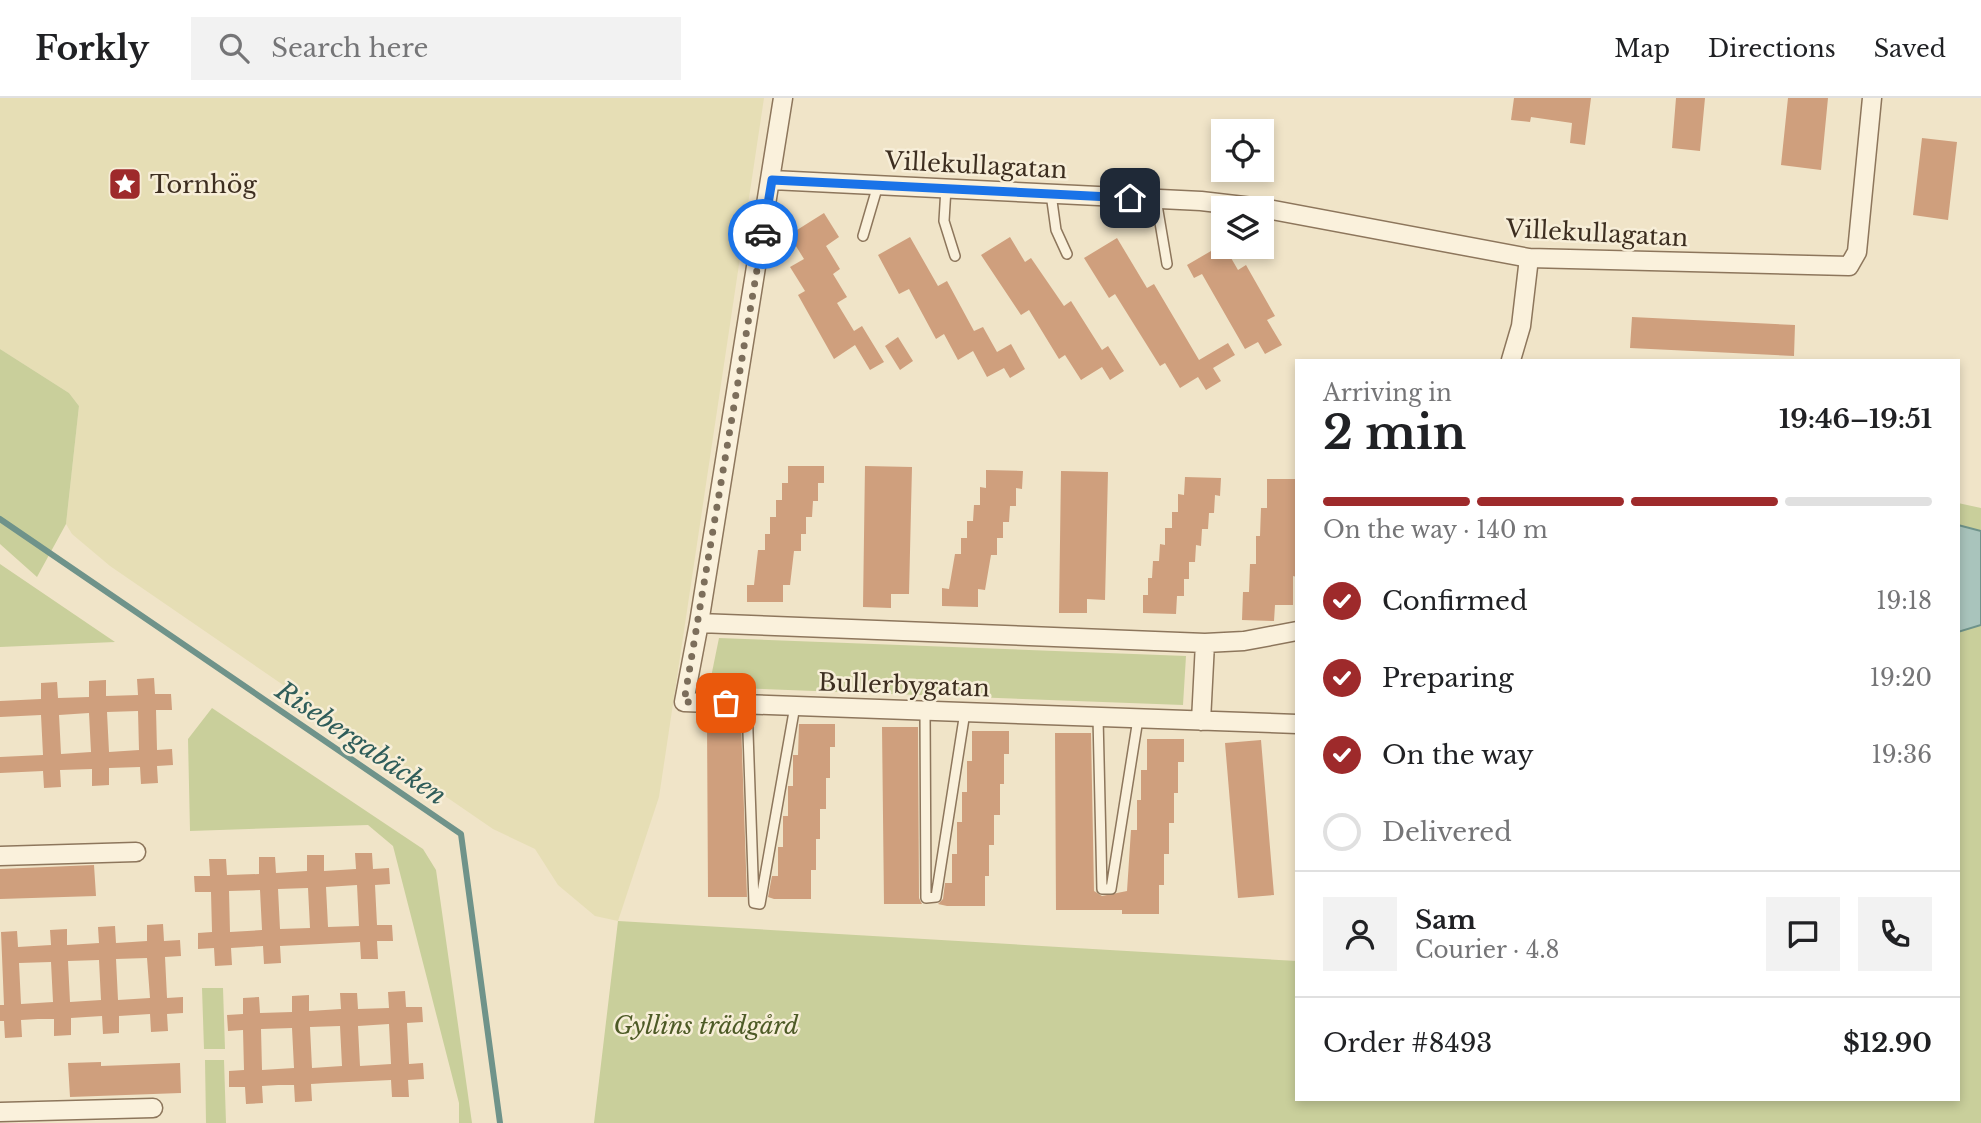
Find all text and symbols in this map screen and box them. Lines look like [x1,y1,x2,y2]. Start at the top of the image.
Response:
search box [191,17,681,80]
text: Forkly [35,28,149,69]
icon: search [215,29,253,67]
text: Search here [271,32,428,64]
text: Map [1614,34,1670,63]
text: Directions [1708,34,1836,63]
text: Saved [1874,34,1946,63]
map controls [1211,119,1274,259]
button: locate [1211,119,1274,182]
street label: Villekullagatan [883,146,1068,184]
place icon: Tornhög [106,165,144,203]
pin [1100,168,1160,228]
place label: Tornhög [150,170,257,199]
icon: home [1111,179,1149,217]
button: layers [1211,196,1274,259]
courier [728,199,798,269]
street label: Villekullagatan [1504,214,1689,252]
icon: car [744,215,782,253]
text: Arriving in [1323,379,1452,407]
text: 19:46–19:51 [1779,403,1932,435]
text: 2 min [1323,404,1466,461]
text: On the way · 140 m [1323,516,1548,544]
icon: check [1323,582,1361,620]
text: Confirmed [1382,585,1527,617]
text: 19:18 [1876,587,1932,615]
icon: check [1323,659,1361,697]
text: Preparing [1382,662,1514,694]
text: 19:20 [1870,664,1932,692]
street label: Bullerbygatan [818,668,990,702]
pin [696,673,756,733]
water label: Risebergabäcken [269,674,452,812]
icon: bag [707,684,745,722]
icon: check [1323,736,1361,774]
text: On the way [1382,739,1534,771]
text: 19:36 [1871,741,1932,769]
text: Delivered [1382,816,1512,848]
button: person [1323,897,1397,971]
button: chat [1766,897,1840,971]
button: phone [1858,897,1932,971]
text: Sam [1415,904,1476,936]
text: Courier · 4.8 [1415,936,1560,964]
park label: Gyllins trädgård [613,1011,799,1040]
text: Order #8493 [1323,1027,1492,1059]
text: $12.90 [1843,1027,1932,1059]

